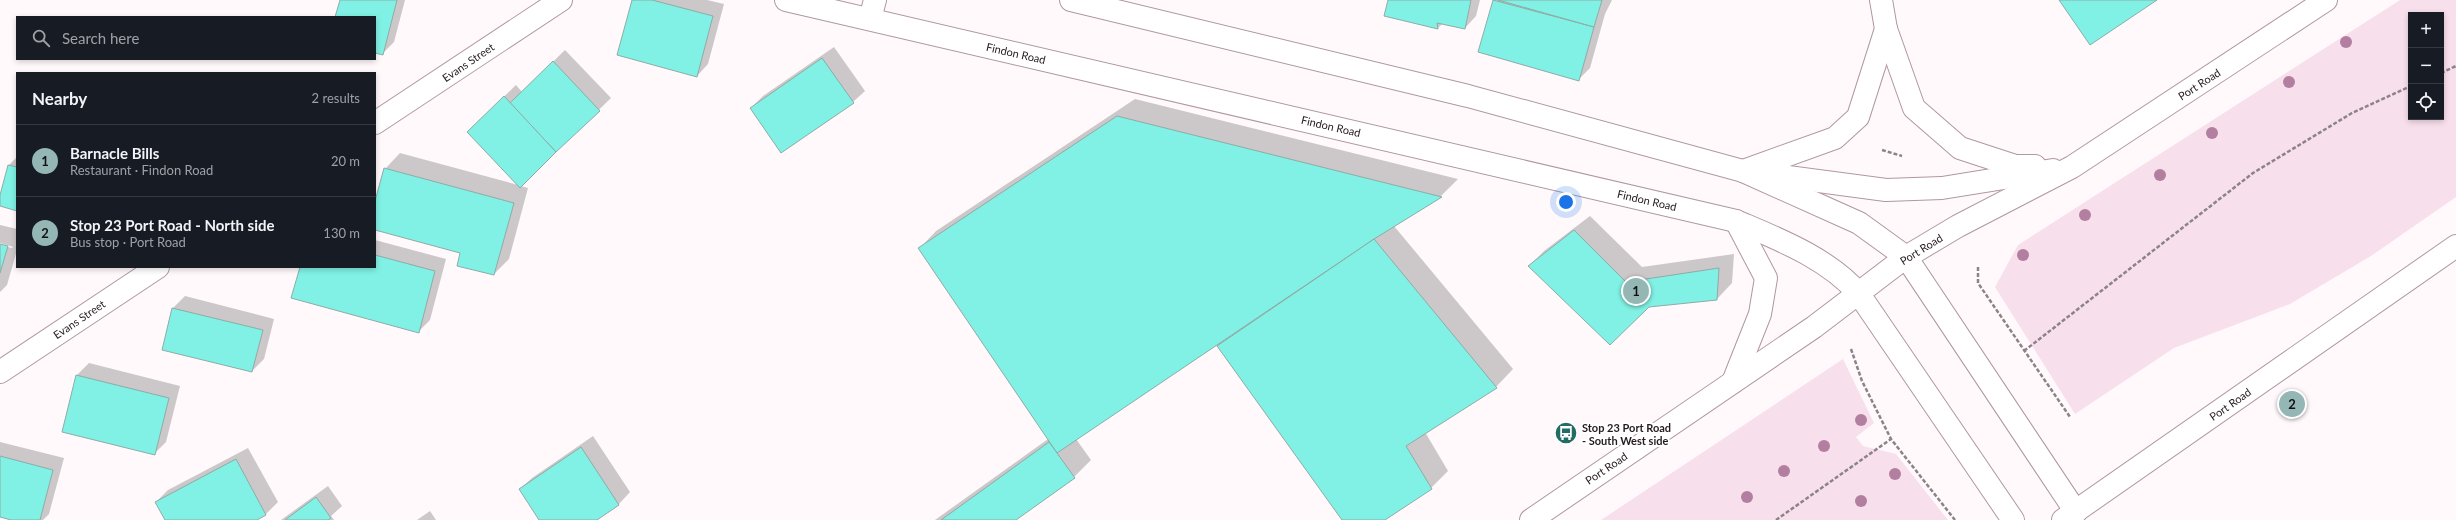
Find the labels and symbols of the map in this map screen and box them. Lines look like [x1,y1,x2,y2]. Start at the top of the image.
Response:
street label: Evans Street [440,40,496,84]
street label: Findon Road [985,40,1047,66]
street label: Port Road [2175,66,2223,102]
street label: Findon Road [1300,113,1362,139]
street label: Findon Road [1616,187,1678,213]
your location [1556,192,1576,212]
street label: Port Road [1897,231,1945,267]
pin: 1 [1623,276,1649,306]
street label: Evans Street [51,297,107,341]
street label: Port Road [2207,385,2253,423]
pin: 2 [2279,389,2305,419]
bus stop icon: Stop 23 Port Road - South West side [1553,420,1579,446]
place label: Stop 23 Port Road - South West side [1582,421,1671,447]
street label: Port Road [1583,449,1629,487]

